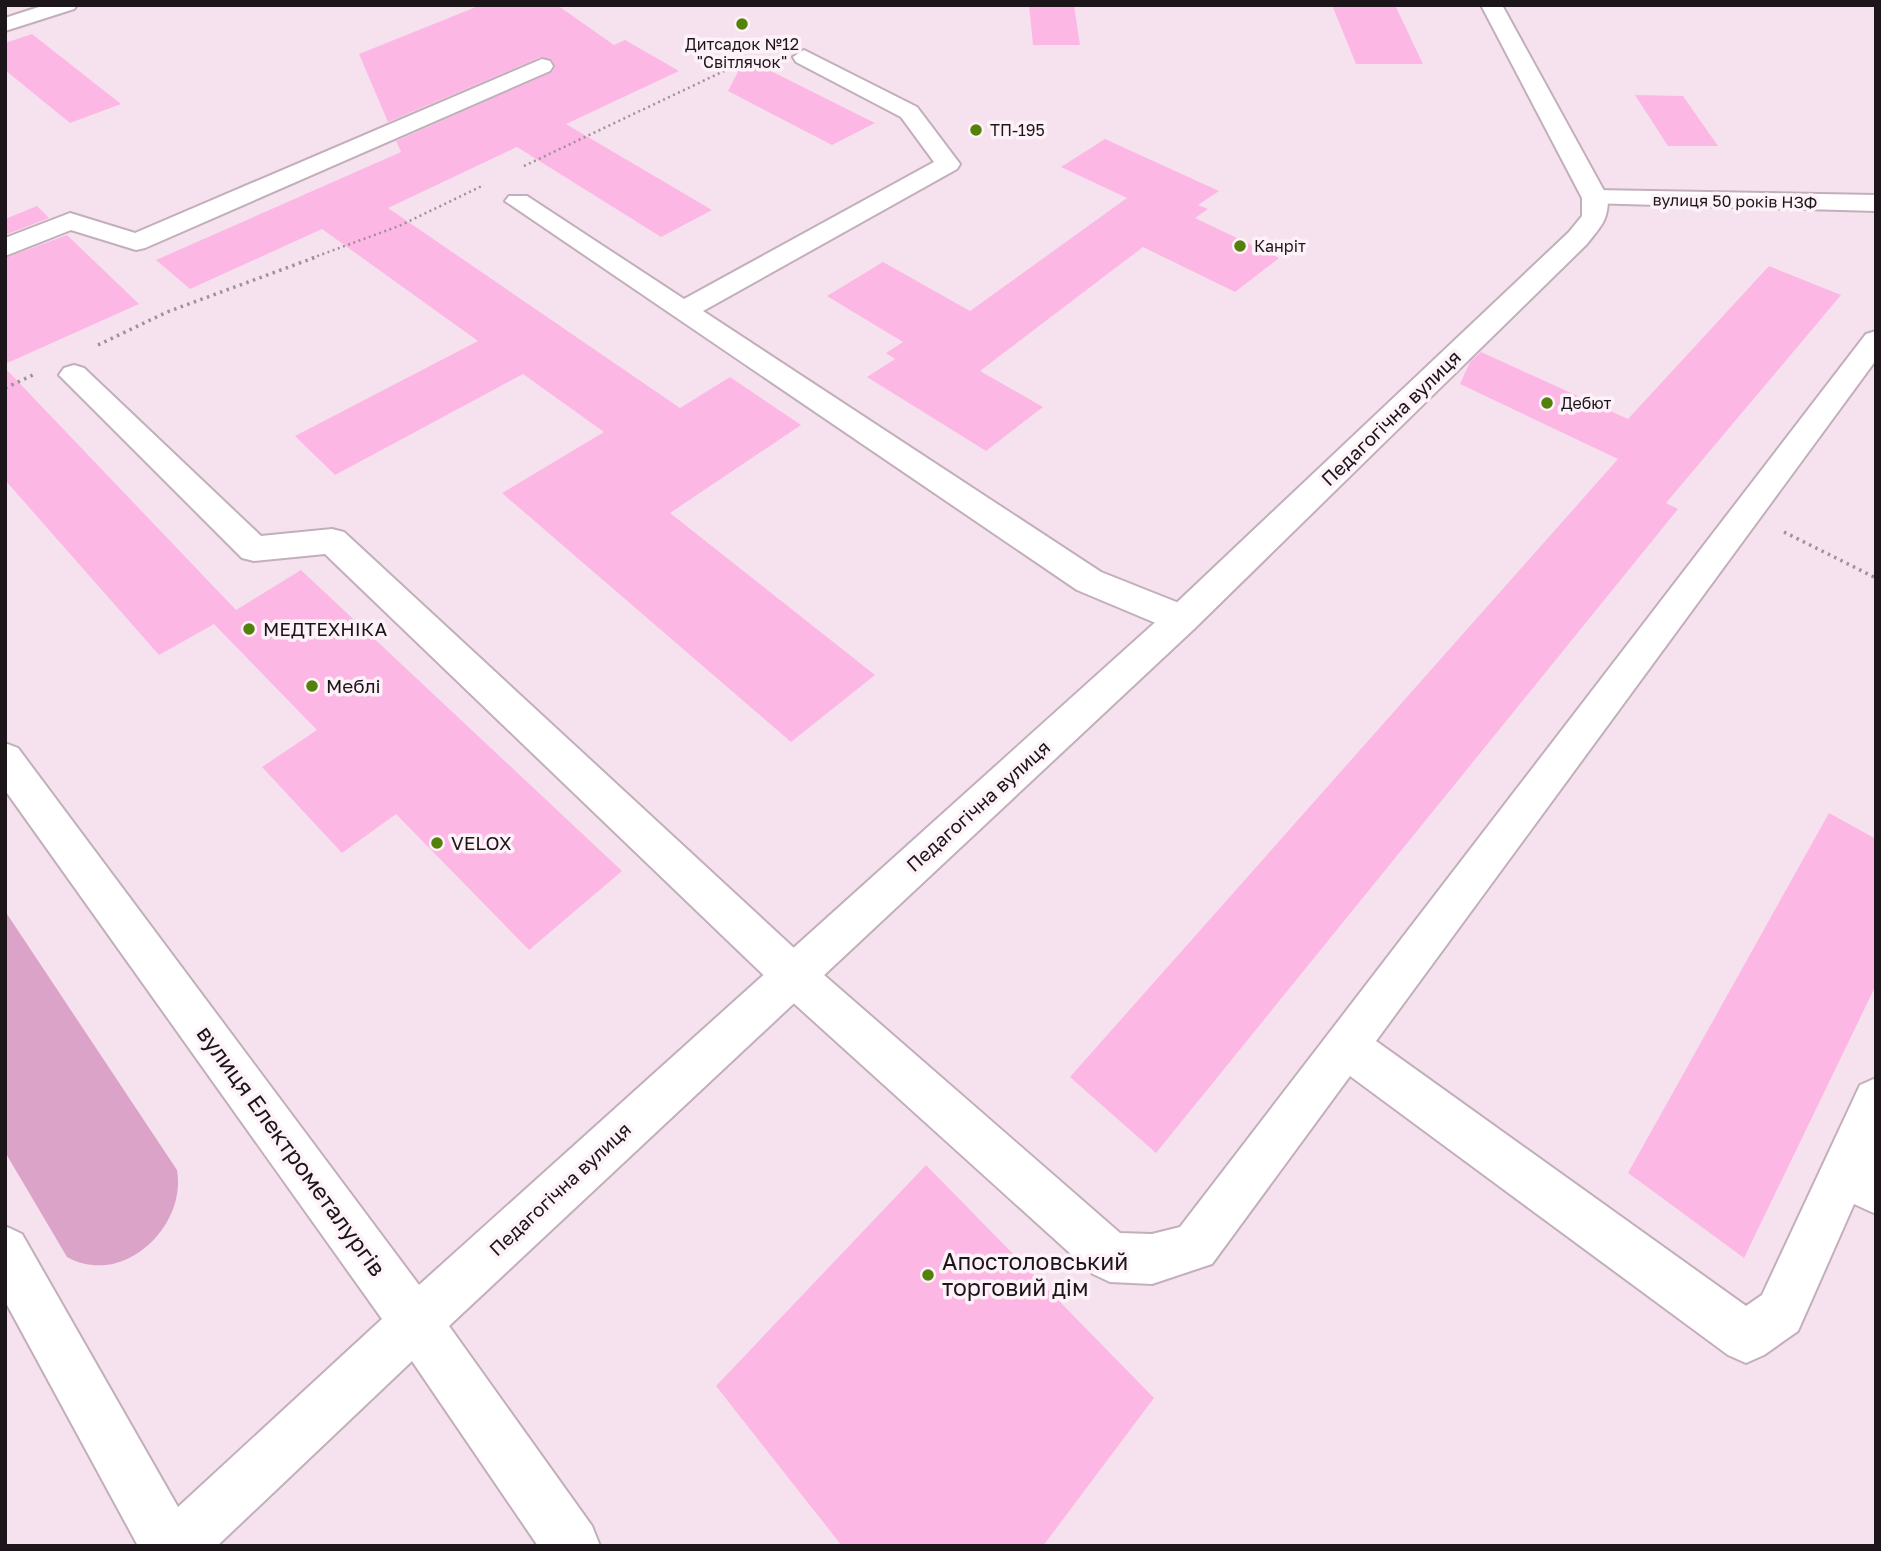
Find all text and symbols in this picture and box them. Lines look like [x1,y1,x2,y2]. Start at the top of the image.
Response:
marker: Дитсадок №12 "Світлячок" [734,16,750,32]
place label: Дитсадок №12 "Світлячок" [685,34,799,72]
place label: ТП-195 [990,120,1045,140]
marker: ТП-195 [968,122,984,138]
street label: вулиця 50 років НЗФ [1652,190,1818,212]
place label: Канріт [1254,236,1306,256]
marker: Канріт [1232,238,1248,254]
street label: Педагогічна вулиця [1316,345,1465,490]
place label: Дебют [1561,393,1612,413]
marker: Дебют [1539,395,1555,411]
place label: МЕДТЕХНІКА [263,617,387,640]
marker: МЕДТЕХНІКА [241,621,257,637]
place label: Меблі [326,674,381,697]
marker: Меблі [304,678,320,694]
street label: Педагогічна вулиця [901,735,1054,876]
place label: VELOX [451,831,512,854]
marker: VELOX [429,835,445,851]
street label: вулиця Електрометалургів [191,1020,392,1281]
street label: Педагогічна вулиця [484,1117,635,1260]
place label: Апостоловський торговий дім [942,1247,1128,1301]
marker: Апостоловський торговий дім [920,1267,936,1283]

